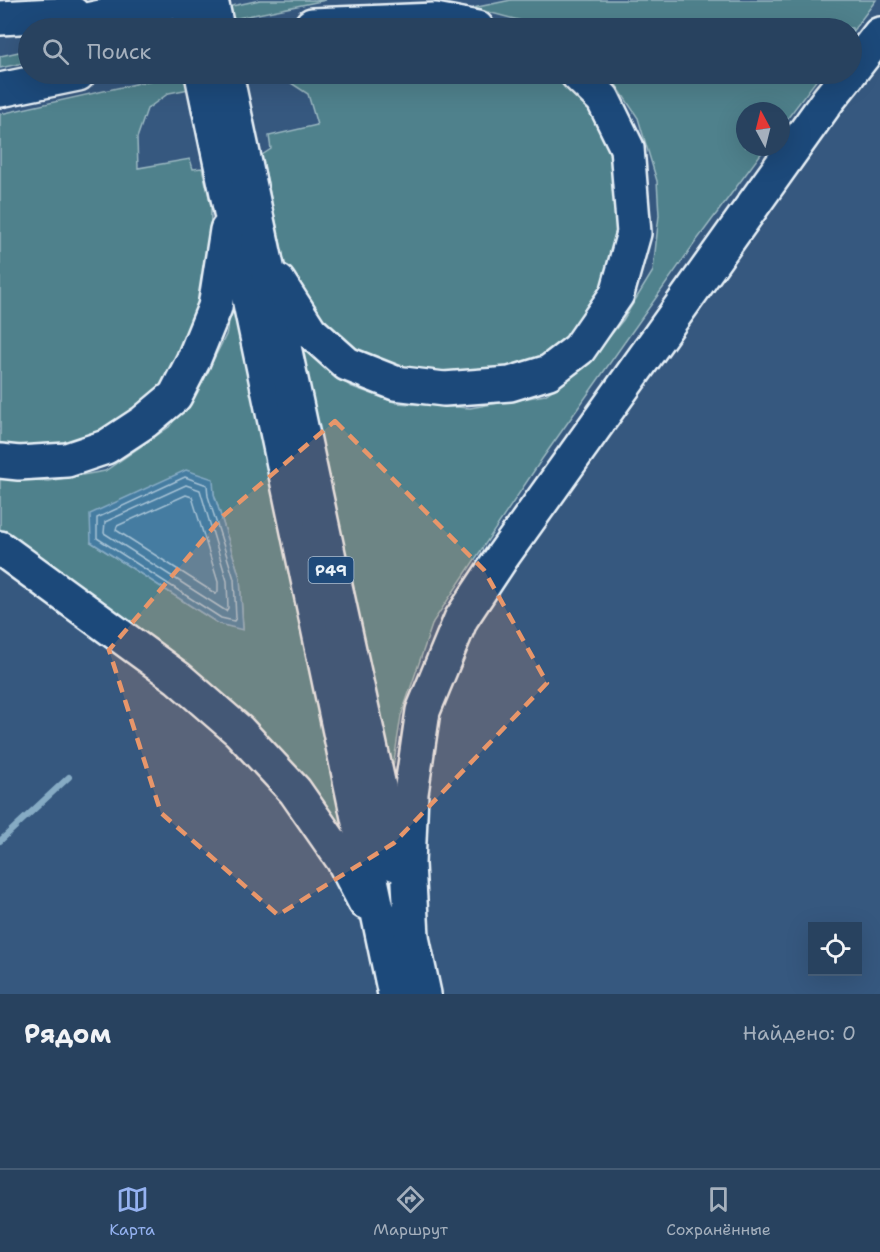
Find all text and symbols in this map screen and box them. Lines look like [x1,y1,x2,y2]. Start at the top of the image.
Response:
search box [18,18,862,84]
icon: search [39,35,72,68]
text: Поиск [87,37,151,66]
north arrow [736,102,790,156]
road number: Р49 [308,557,354,583]
map controls [808,922,862,976]
button: locate [808,922,862,976]
text: Рядом [24,1016,111,1051]
text: Найдено: 0 [743,1020,856,1046]
tab: Карта [109,1183,155,1240]
tab: Маршрут [373,1183,448,1240]
tab: Сохранённые [666,1183,771,1240]

